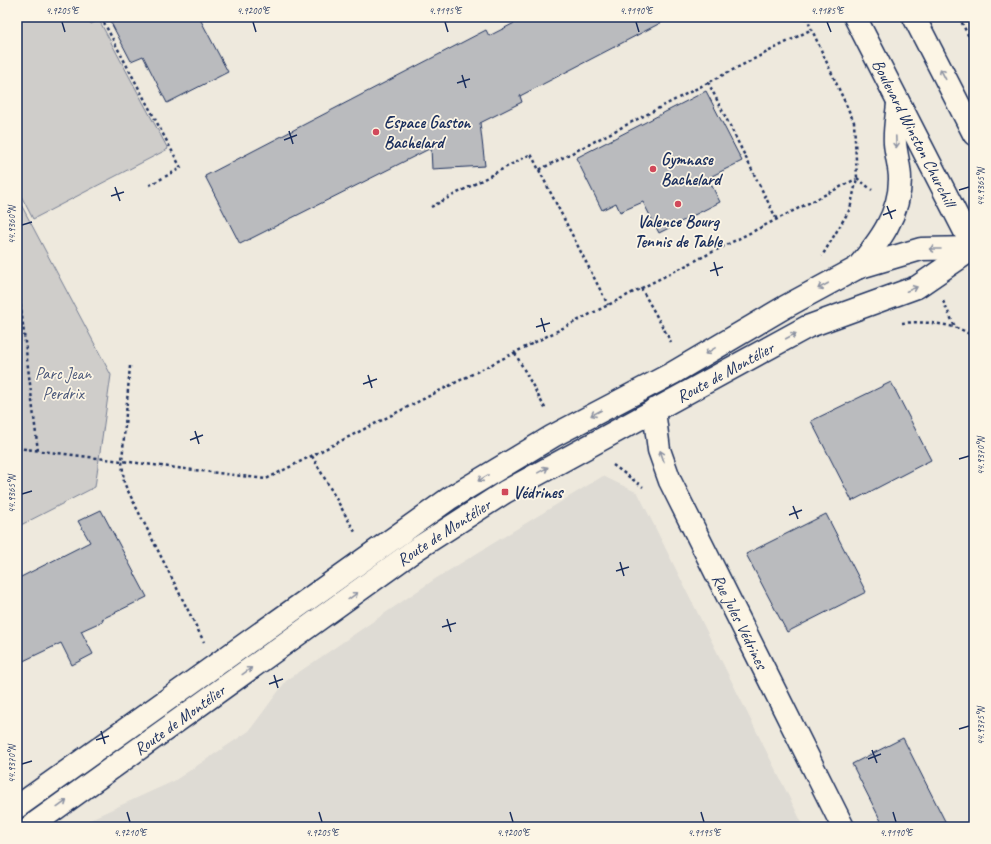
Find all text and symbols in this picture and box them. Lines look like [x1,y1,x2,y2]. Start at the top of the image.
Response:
text: 4.9205°E [46,4,80,17]
text: 4.9200°E [237,4,271,17]
text: 4.9195°E [429,4,463,17]
text: 4.9190°E [620,4,654,17]
text: 4.9185°E [811,4,845,17]
street label: Boulevard Winston Churchill [868,55,962,213]
one-way arrow [939,68,946,80]
place label: Espace Gaston Bachelard [384,112,472,153]
marker: Espace Gaston Bachelard [371,127,381,137]
one-way arrow [892,135,899,148]
place label: Gymnase Bachelard [661,149,723,190]
marker: Gymnase Bachelard [648,164,658,174]
text: 44.9365°N [974,166,987,206]
marker: Valence Bourg Tennis de Table [673,199,683,209]
text: 44.9360°N [5,204,18,244]
place label: Valence Bourg Tennis de Table [634,211,723,252]
one-way arrow [929,245,942,253]
one-way arrow [817,283,829,291]
one-way arrow [906,284,918,292]
one-way arrow [785,331,797,339]
street label: Route de Montélier [673,336,779,407]
one-way arrow [704,348,716,356]
park label: Parc Jean Perdrix [35,363,92,404]
one-way arrow [590,410,602,418]
text: 44.9370°N [974,435,987,475]
one-way arrow [657,451,665,463]
one-way arrow [537,466,549,474]
text: 44.9365°N [5,473,18,513]
one-way arrow [477,474,489,482]
place label: Védrines [513,482,565,503]
marker: Védrines [500,487,510,497]
street label: Route de Montélier [393,493,496,570]
street label: Rue Jules Védrines [708,570,774,674]
one-way arrow [347,592,358,600]
one-way arrow [241,667,252,675]
street label: Route de Montélier [130,678,231,760]
text: 44.9375°N [974,705,987,745]
text: 44.9370°N [5,743,18,783]
one-way arrow [56,800,67,808]
text: 4.9210°E [114,826,148,839]
text: 4.9205°E [306,826,340,839]
text: 4.9200°E [497,826,531,839]
text: 4.9195°E [688,826,722,839]
text: 4.9190°E [880,826,914,839]

